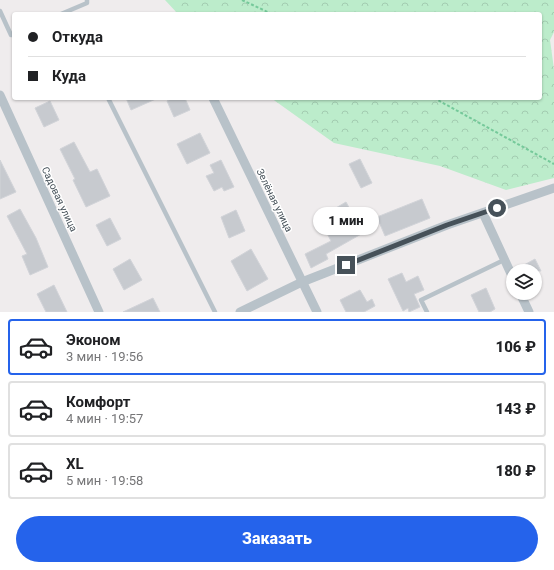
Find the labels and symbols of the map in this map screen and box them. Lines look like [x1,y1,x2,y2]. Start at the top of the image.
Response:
street label: Садовая улица [40,165,79,233]
street label: Зелёная улица [254,167,295,234]
route start [488,199,506,217]
callout: 1 мин [313,207,379,235]
route end [337,256,355,274]

